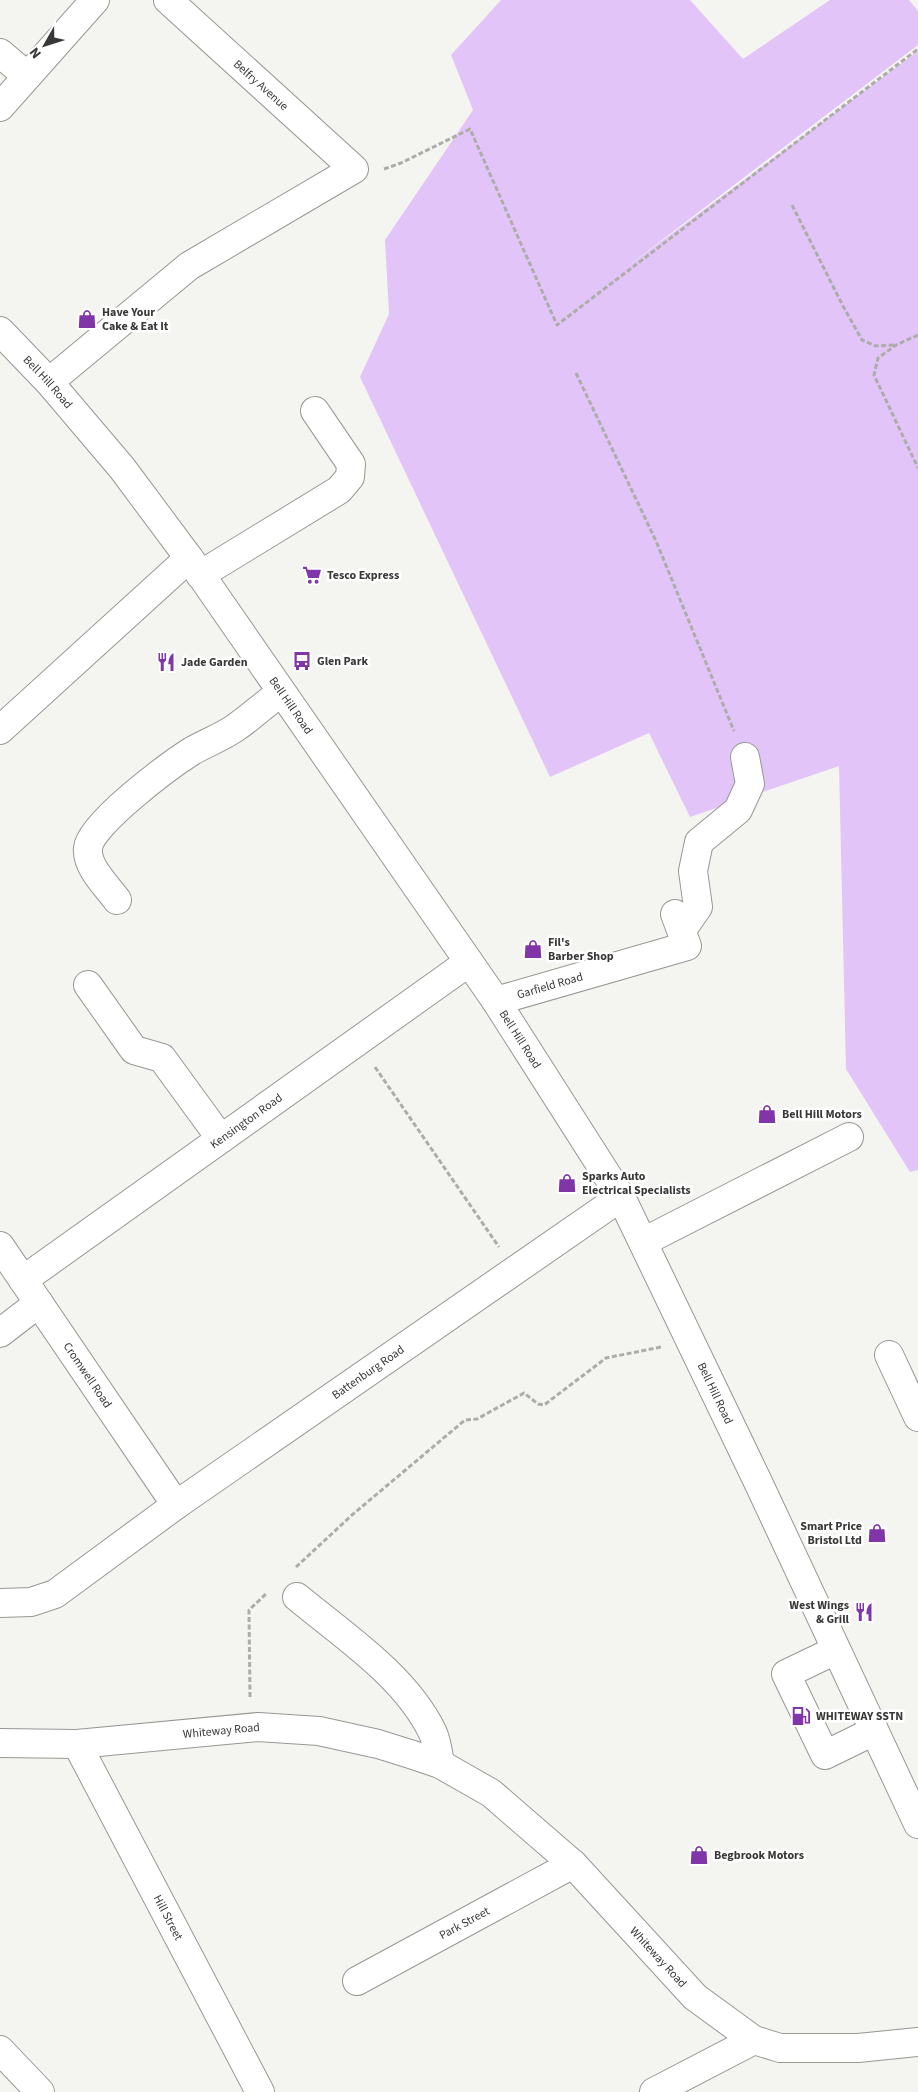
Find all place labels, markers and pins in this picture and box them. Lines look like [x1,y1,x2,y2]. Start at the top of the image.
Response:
place label: Have Your Cake & Eat It [102,304,169,335]
shop icon: Have Your Cake & Eat It [76,308,98,330]
supermarket icon: Tesco Express [301,564,323,586]
place label: Tesco Express [327,567,399,584]
bus stop icon: Glen Park [291,650,313,672]
restaurant icon: Jade Garden [155,651,177,673]
place label: Glen Park [317,653,368,670]
place label: Jade Garden [181,654,248,671]
place label: Fil's Barber Shop [548,934,614,965]
shop icon: Fil's Barber Shop [522,938,544,960]
shop icon: Bell Hill Motors [756,1103,778,1125]
place label: Bell Hill Motors [782,1106,862,1123]
place label: Sparks Auto Electrical Specialists [582,1168,691,1199]
shop icon: Sparks Auto Electrical Specialists [556,1172,578,1194]
place label: Smart Price Bristol Ltd [800,1518,862,1549]
shop icon: Smart Price Bristol Ltd [866,1522,888,1544]
place label: West Wings & Grill [789,1597,850,1628]
restaurant icon: West Wings & Grill [853,1601,875,1623]
fuel station icon: WHITEWAY SSTN [790,1705,812,1727]
place label: WHITEWAY SSTN [816,1708,903,1725]
shop icon: Begbrook Motors [688,1844,710,1866]
place label: Begbrook Motors [714,1847,804,1864]

